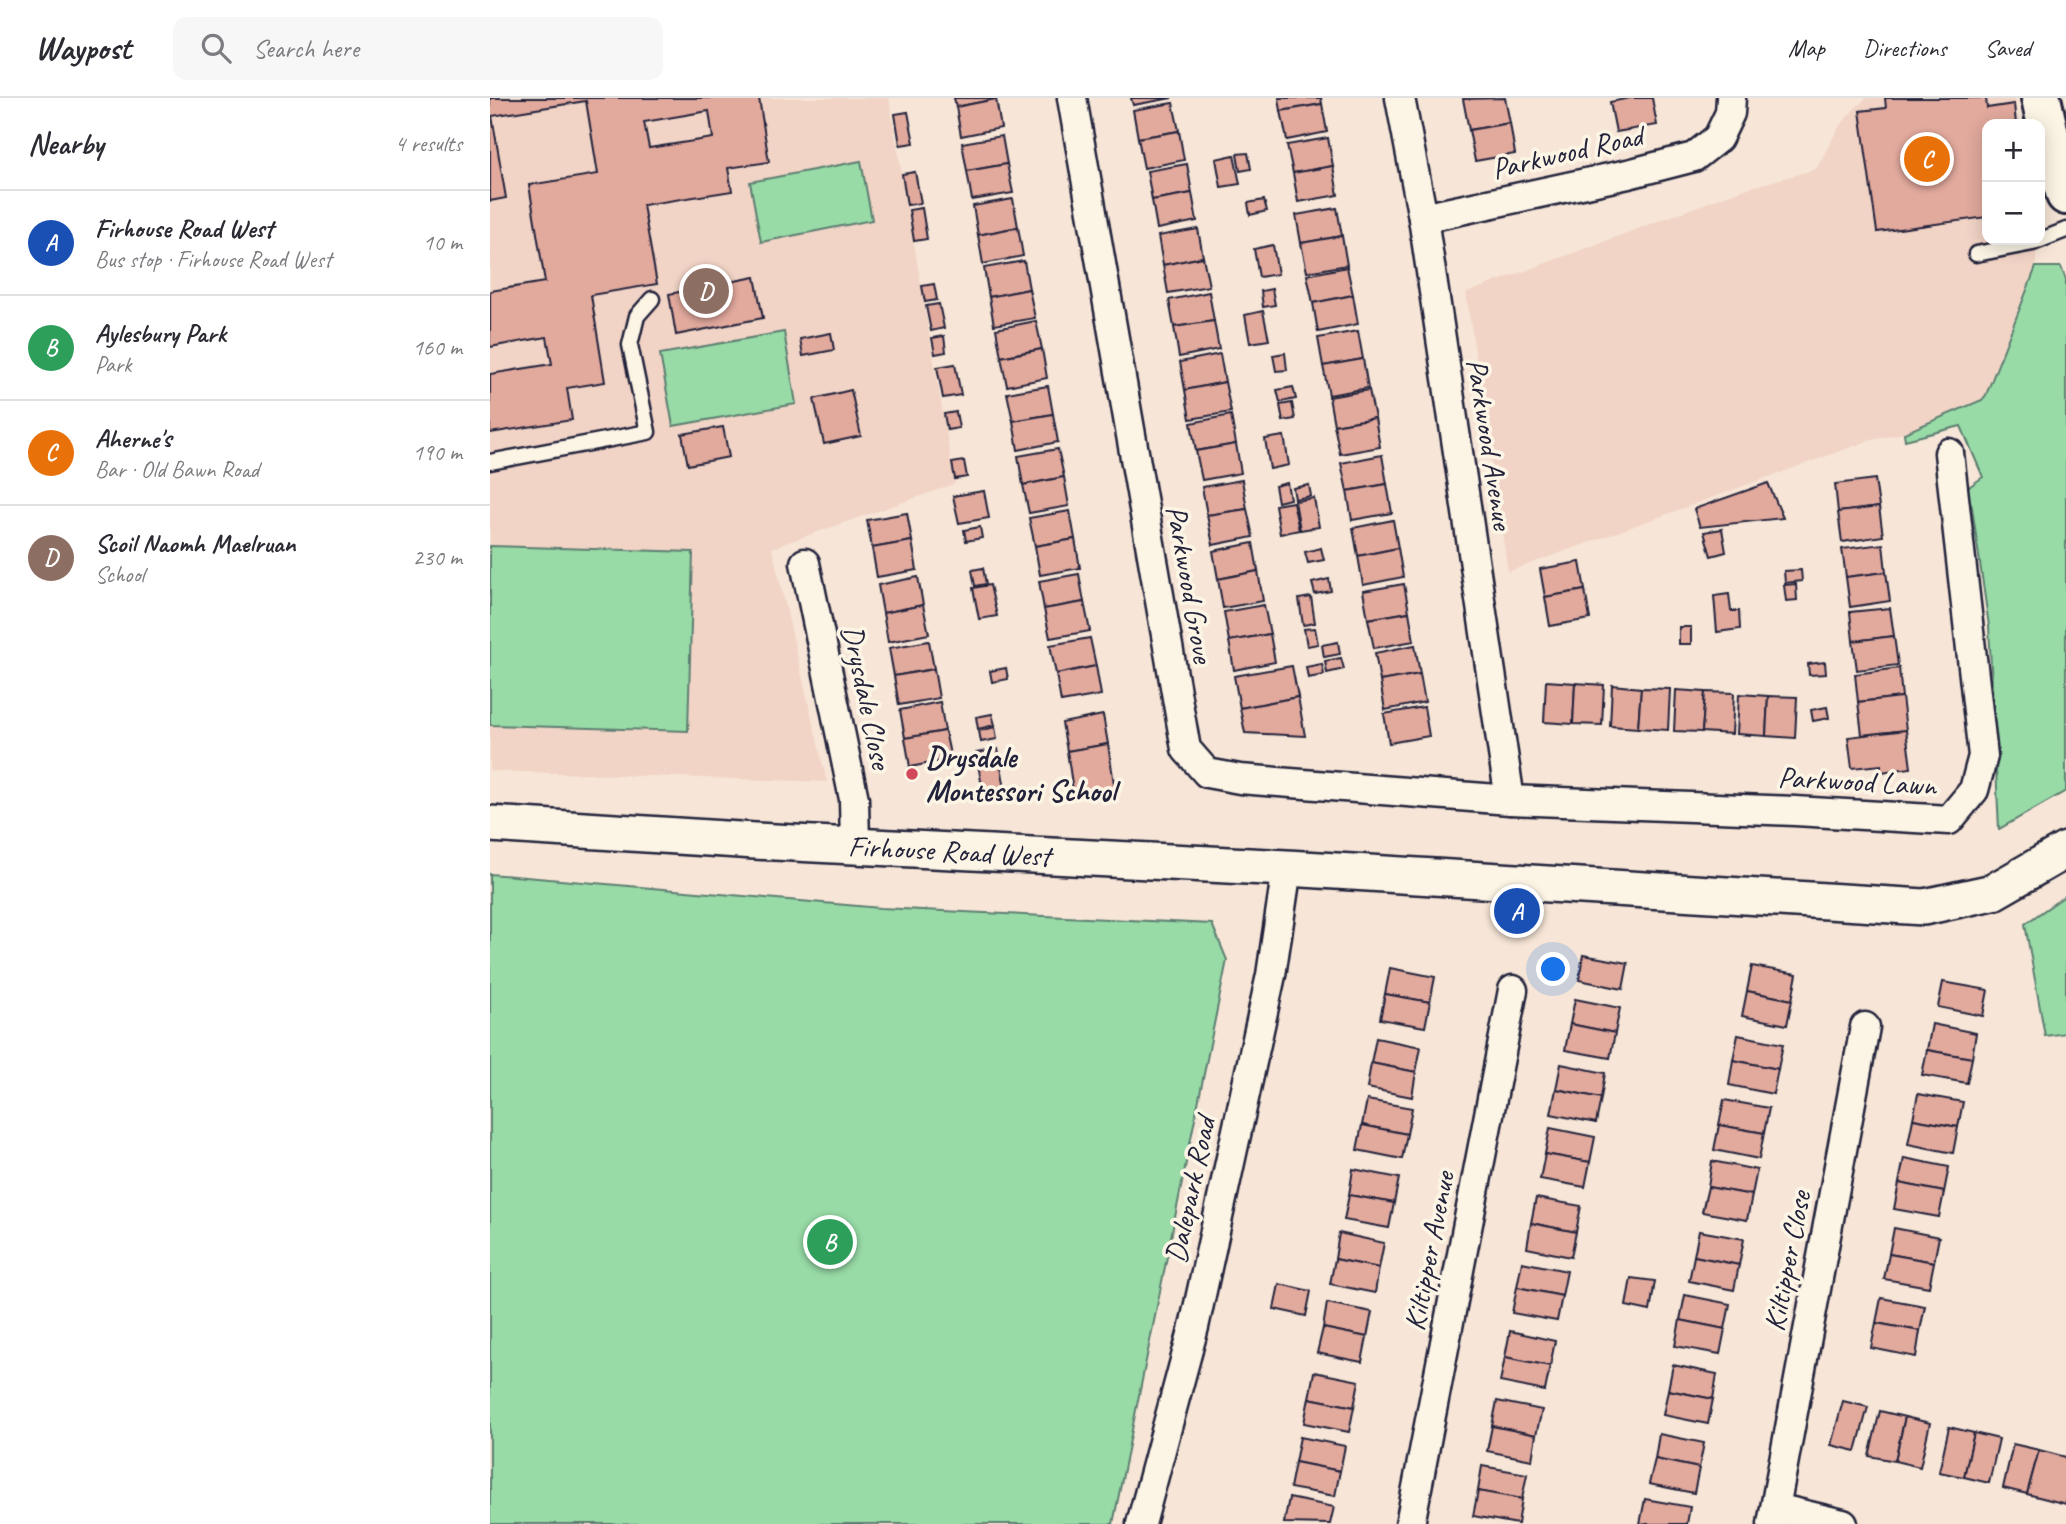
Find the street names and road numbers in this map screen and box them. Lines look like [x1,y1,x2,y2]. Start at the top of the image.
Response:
street label: Parkwood Road [1488,115,1650,188]
street label: Parkwood Avenue [1458,356,1523,534]
street label: Parkwood Grove [1157,502,1223,668]
street label: Drysdale Close [833,622,901,774]
street label: Parkwood Lawn [1777,758,1938,804]
street label: Firhouse Road West [847,827,1055,875]
street label: Dalepark Road [1156,1109,1225,1266]
street label: Kiltipper Avenue [1395,1166,1463,1334]
street label: Kiltipper Close [1755,1186,1820,1334]

